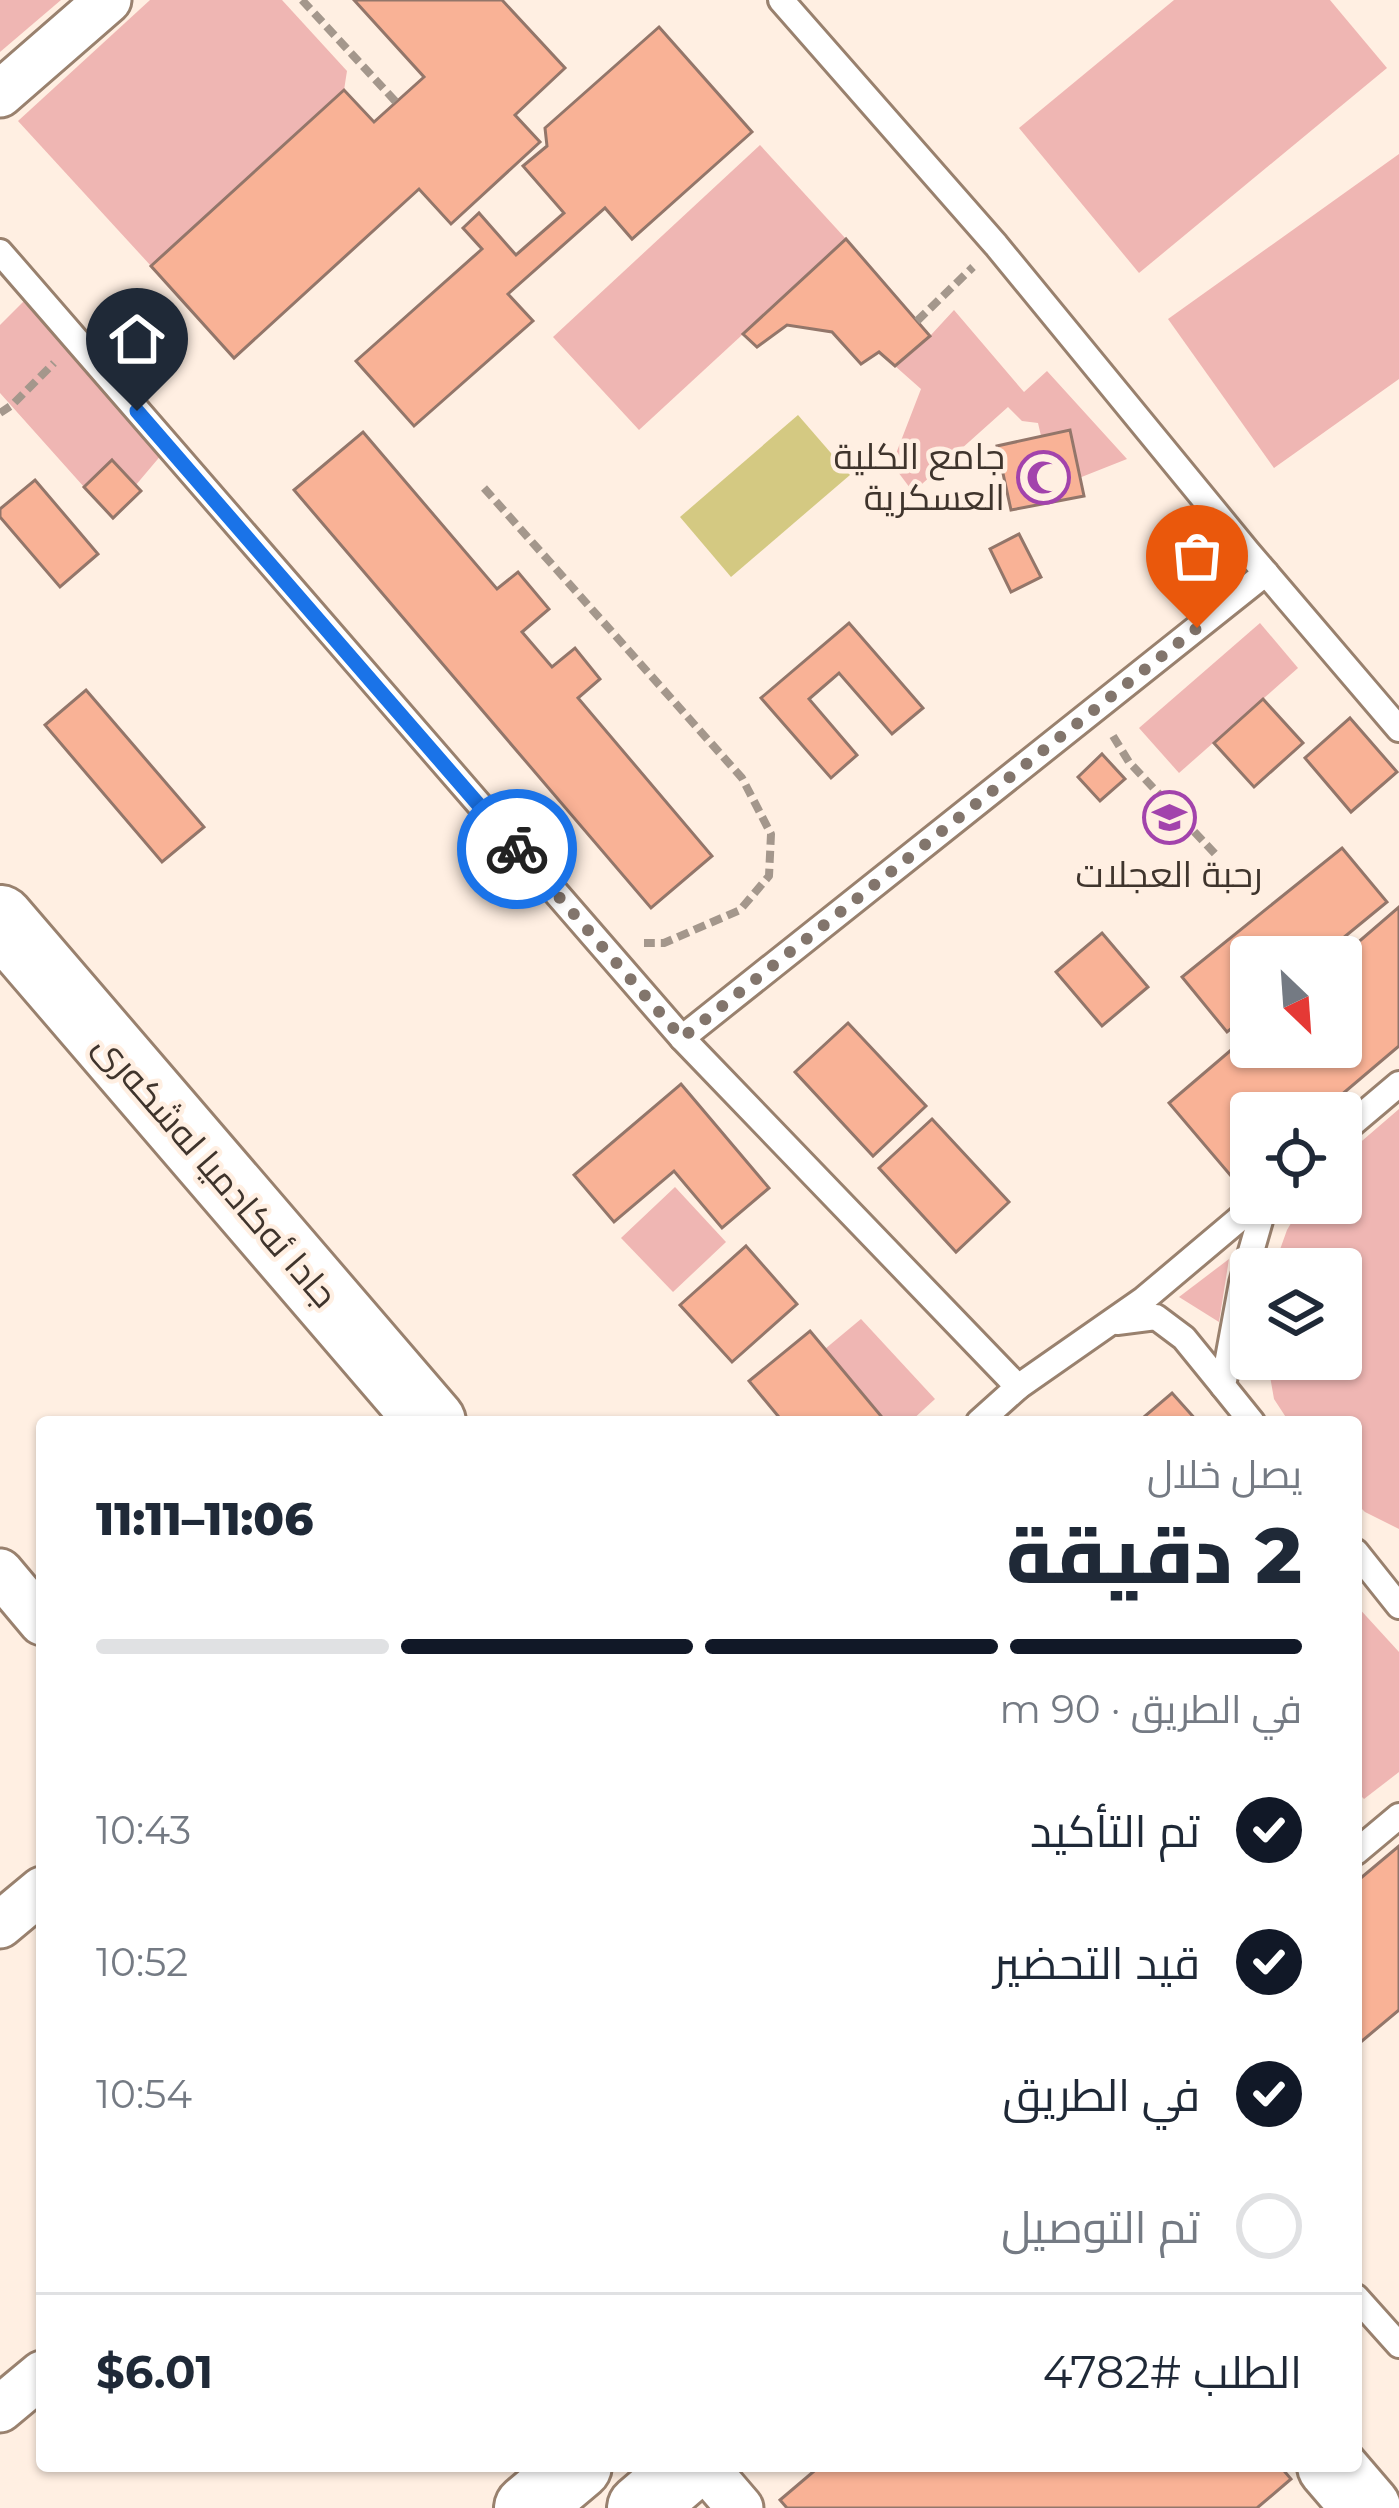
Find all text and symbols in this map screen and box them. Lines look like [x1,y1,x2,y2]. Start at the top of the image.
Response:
pin [86,288,188,411]
icon: home [104,306,170,372]
place label: جامع الكلية العسكرية [833,434,1005,519]
mosque icon: جامع الكلية العسكرية [1016,449,1072,505]
pin [1146,505,1248,628]
icon: bag [1164,523,1230,589]
courier [457,789,577,909]
school or university icon: رحبة العجلات [1141,790,1197,846]
icon: bike [484,816,550,882]
place label: رحبة العجلات [1075,852,1263,896]
north arrow [1230,936,1362,1068]
map controls [1230,936,1362,1380]
street label: جادا ئه‌كادميا له‌شكه‌رى [85,1024,347,1316]
button: locate [1230,1092,1362,1224]
button: layers [1230,1248,1362,1380]
text: يصل خلال [1147,1450,1302,1498]
text: 11:06–11:11 [96,1491,313,1546]
text: 2 دقيقة [1006,1507,1302,1603]
text: في الطريق · 90 m [999,1685,1302,1733]
icon: check [1236,1797,1302,1863]
text: تم التأكيد [1030,1803,1200,1858]
text: 10:43 [96,1806,191,1854]
icon: check [1236,1929,1302,1995]
text: قيد التحضير [994,1935,1200,1990]
text: 10:52 [96,1938,188,1986]
icon: check [1236,2061,1302,2127]
text: في الطريق [1002,2067,1200,2122]
text: 10:54 [96,2070,192,2118]
text: تم التوصيل [1001,2199,1200,2254]
text: $6.01 [96,2344,213,2399]
text: الطلب #4782 [1043,2344,1302,2399]

